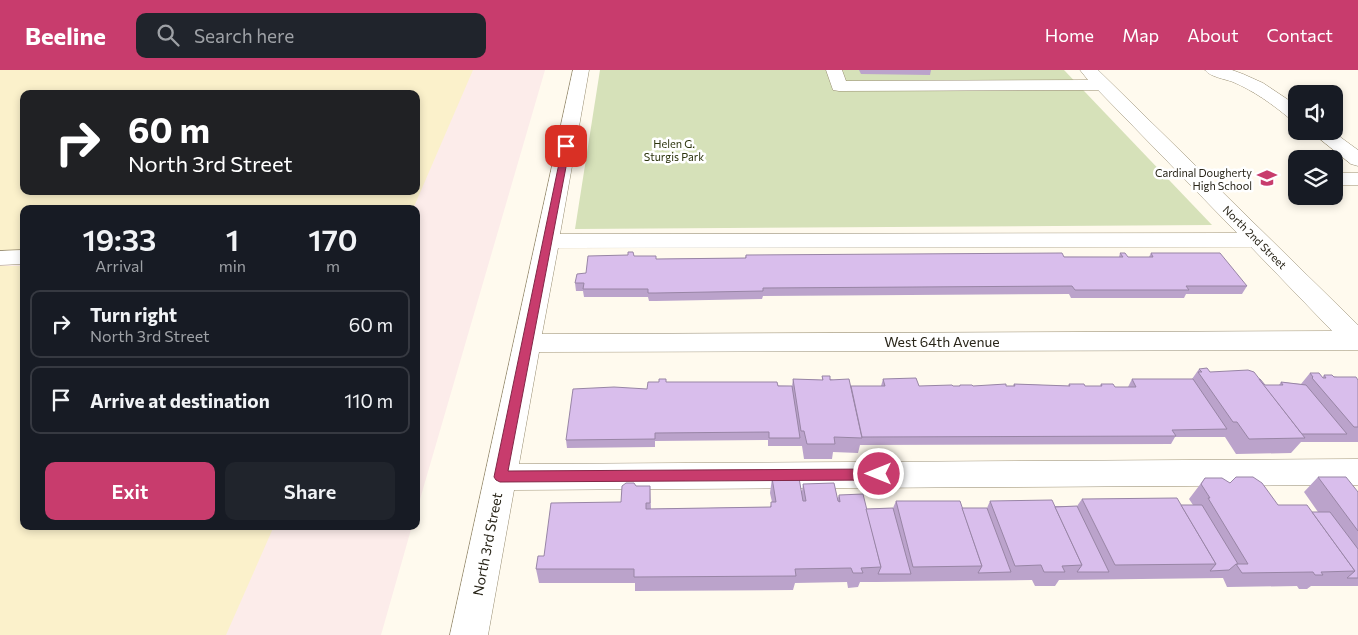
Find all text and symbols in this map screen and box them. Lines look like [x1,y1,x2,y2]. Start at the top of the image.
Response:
search box [136,13,486,58]
text: Beeline [25,21,106,50]
icon: search [154,21,182,49]
text: Search here [194,24,294,47]
text: Home [1045,24,1094,46]
text: Map [1122,24,1159,46]
text: About [1187,24,1239,46]
text: Contact [1267,24,1333,46]
map controls [1288,85,1343,205]
button: sound [1288,85,1343,140]
text: 60 m [128,107,210,150]
icon: right [45,110,110,175]
pin [545,125,587,167]
icon: arrive [552,132,580,160]
park label: Helen G. Sturgis Park [644,137,704,163]
text: North 3rd Street [128,150,292,177]
button: layers [1288,150,1343,205]
place label: Cardinal Dougherty High School [1155,166,1252,192]
school or university icon: Cardinal Dougherty High School [1256,167,1278,189]
street label: North 2nd Street [1221,203,1290,272]
text: 19:33 [82,220,156,257]
text: 1 [226,220,239,257]
text: 170 [308,220,358,257]
text: Arrival [95,256,144,275]
text: min [219,256,246,275]
text: m [326,256,340,275]
text: Turn right [90,303,177,326]
icon: right [47,310,75,338]
text: 60 m [349,313,393,336]
text: North 3rd Street [90,326,210,345]
street label: West 64th Avenue [884,333,1000,350]
icon: arrive [47,386,75,414]
text: Arrive at destination [90,389,270,412]
text: 110 m [344,389,393,412]
position arrow [852,447,904,499]
button: Exit [45,462,215,520]
button: Share [225,462,395,520]
street label: North 3rd Street [469,491,505,597]

